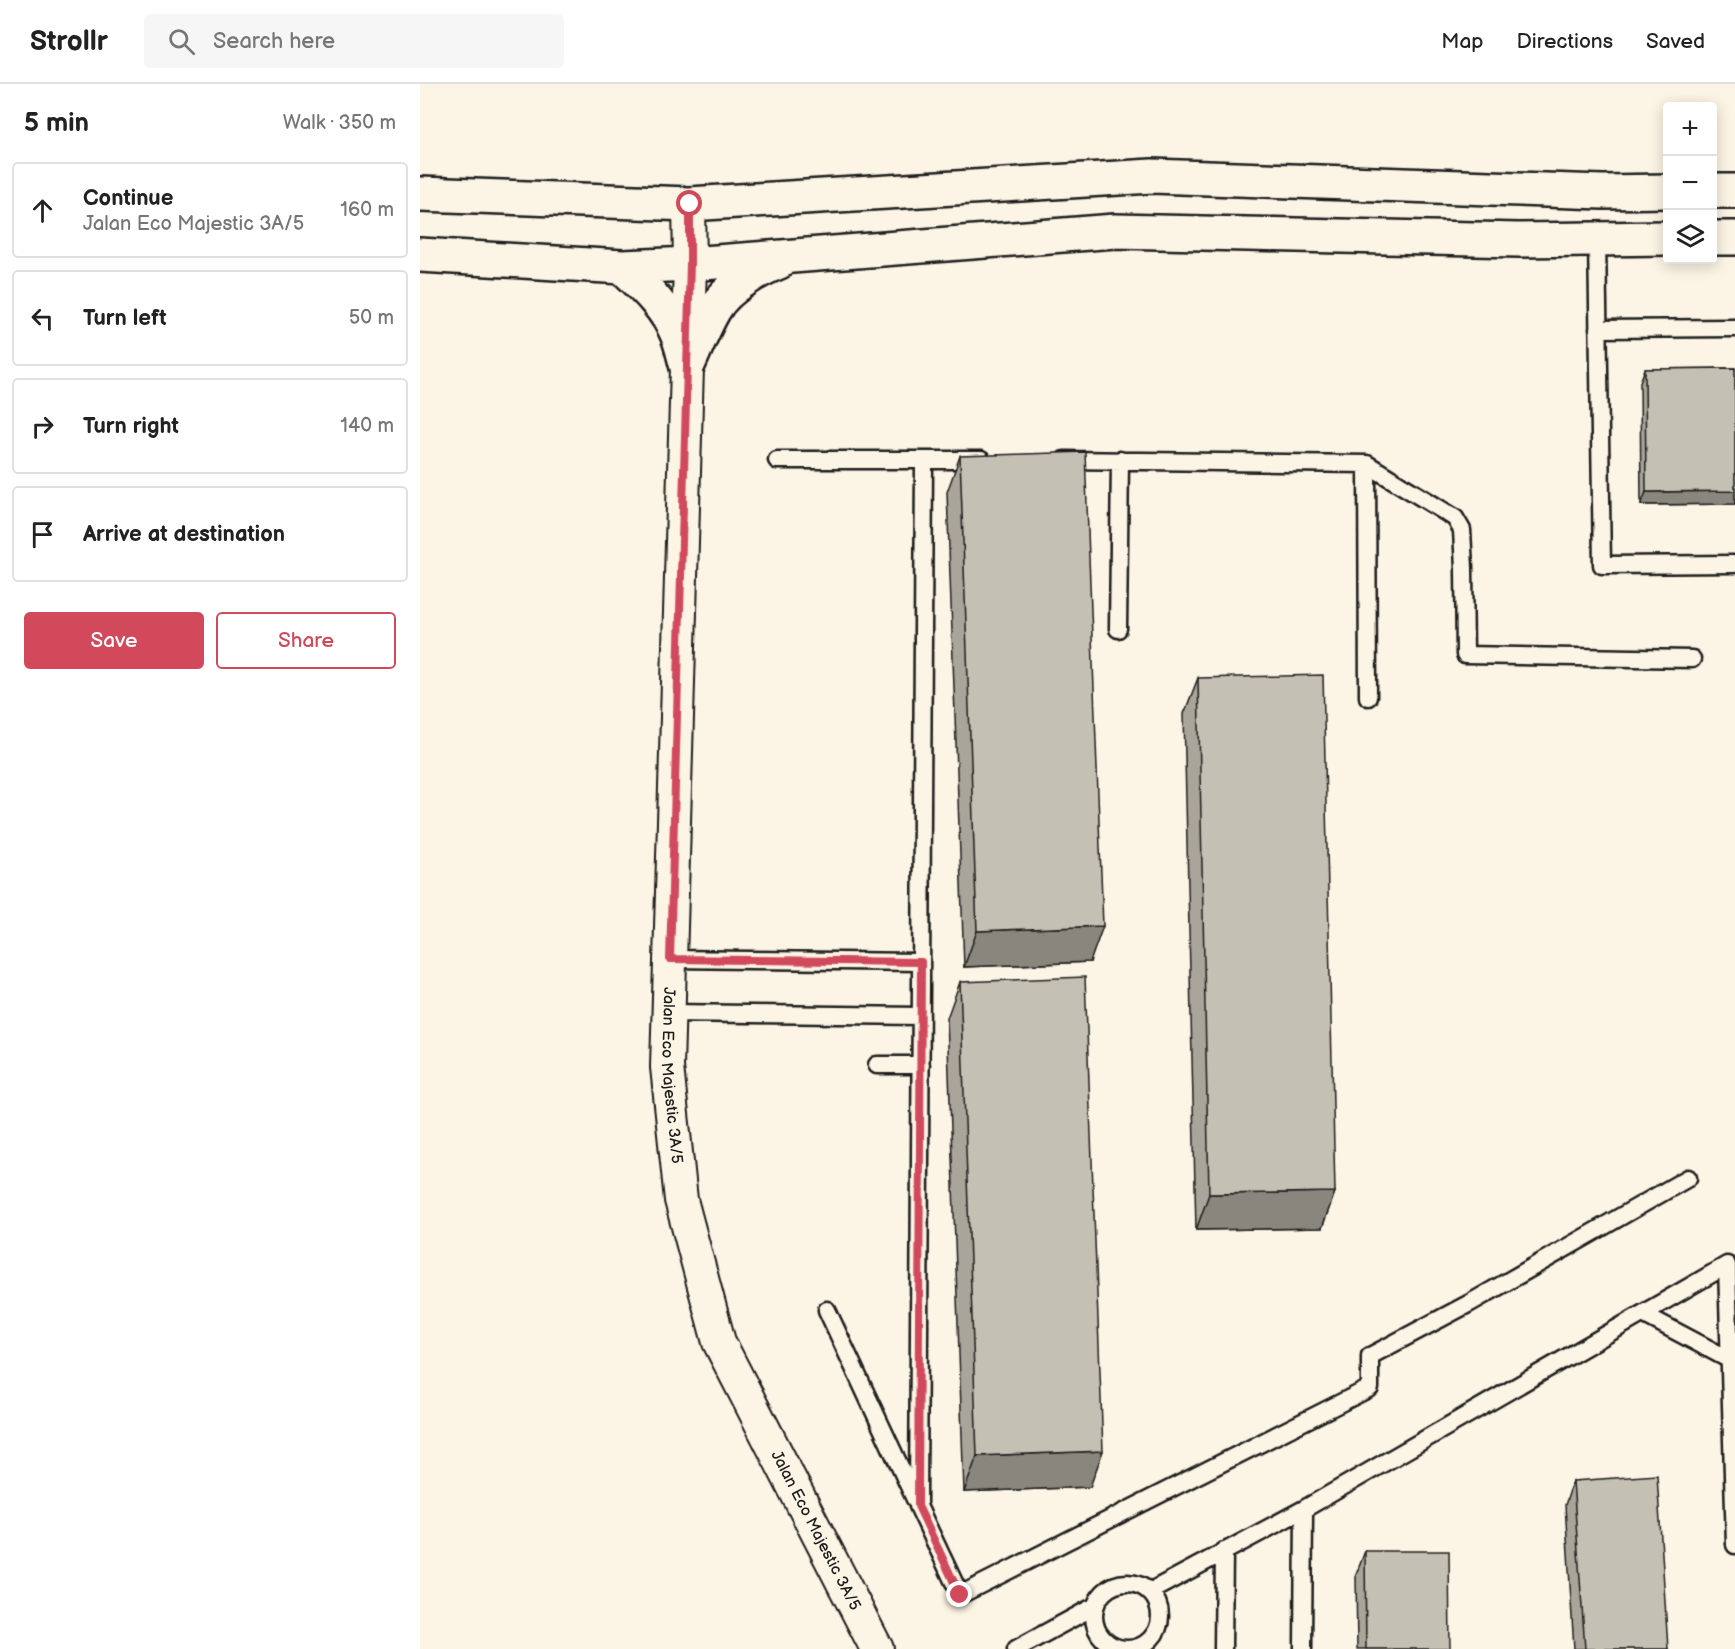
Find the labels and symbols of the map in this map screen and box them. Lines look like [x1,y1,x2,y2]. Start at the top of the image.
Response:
route start [676,190,702,216]
street label: Jalan Eco Majestic 3A/5 [657,987,687,1165]
street label: Jalan Eco Majestic 3A/5 [767,1447,865,1614]
route end [946,1581,972,1607]

